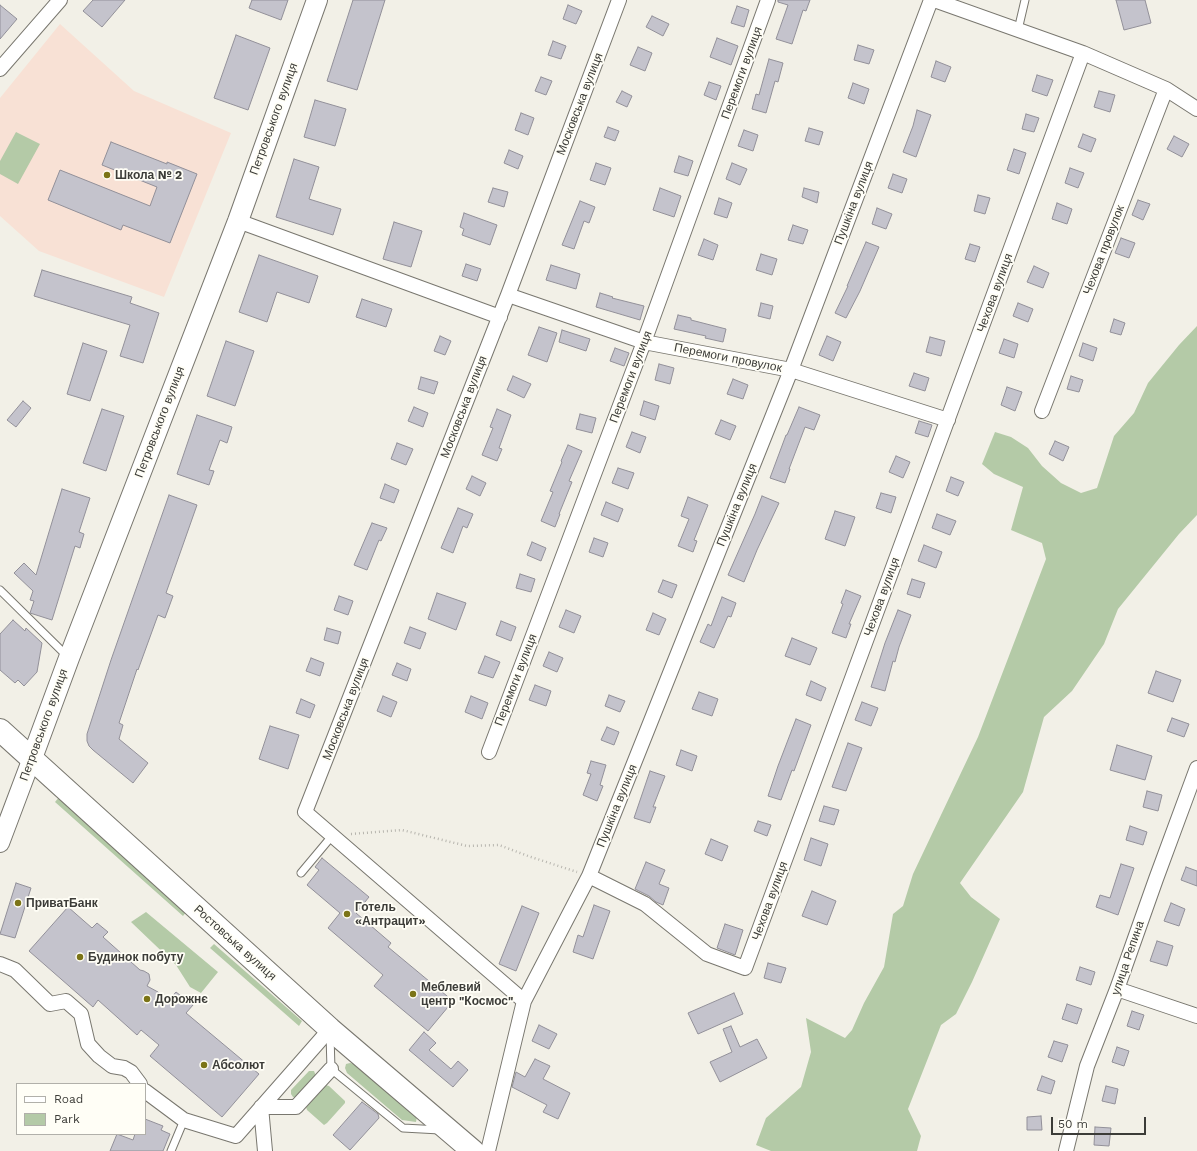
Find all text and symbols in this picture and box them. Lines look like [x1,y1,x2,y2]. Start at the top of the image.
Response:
street label: Перемоги вулиця [719,25,765,121]
street label: Московська вулиця [554,51,606,157]
street label: Петровського вулиця [247,61,301,177]
street label: Пушкіна вулиця [831,159,877,247]
place label: Школа № 2 [115,168,182,182]
marker: Школа № 2 [102,170,112,180]
street label: Чехова провулок [1080,203,1128,297]
street label: Чехова вулиця [974,252,1016,334]
street label: Перемоги вулиця [607,329,655,425]
street label: Перемоги провулок [673,340,783,376]
street label: Московська вулиця [438,354,490,460]
street label: Петровського вулиця [132,364,188,480]
street label: Пушкіна вулиця [714,461,760,549]
street label: Чехова вулиця [861,556,903,638]
street label: Перемоги вулиця [492,632,540,728]
street label: Московська вулиця [320,656,372,762]
street label: Петровського вулиця [17,667,71,783]
street label: Пушкіна вулиця [594,762,640,850]
street label: Чехова вулиця [749,860,791,942]
place label: ПриватБанк [26,896,98,910]
marker: ПриватБанк [13,898,23,908]
place label: Готель «Антрацит» [355,900,425,928]
street label: Ростовська вулиця [191,902,279,984]
marker: Готель «Антрацит» [342,909,352,919]
street label: улица Репина [1109,919,1147,997]
place label: Будинок побуту [88,950,183,964]
marker: Будинок побуту [75,952,85,962]
place label: Меблевий центр "Космос" [421,980,513,1008]
marker: Меблевий центр "Космос" [408,989,418,999]
place label: Дорожнє [155,992,208,1006]
marker: Дорожнє [142,994,152,1004]
place label: Абсолют [212,1058,265,1072]
marker: Абсолют [199,1060,209,1070]
legend [16,1083,146,1135]
text: Road [54,1092,83,1106]
scale bar [1053,1109,1148,1135]
text: Park [54,1112,80,1126]
text: 50 m [1058,1117,1088,1131]

